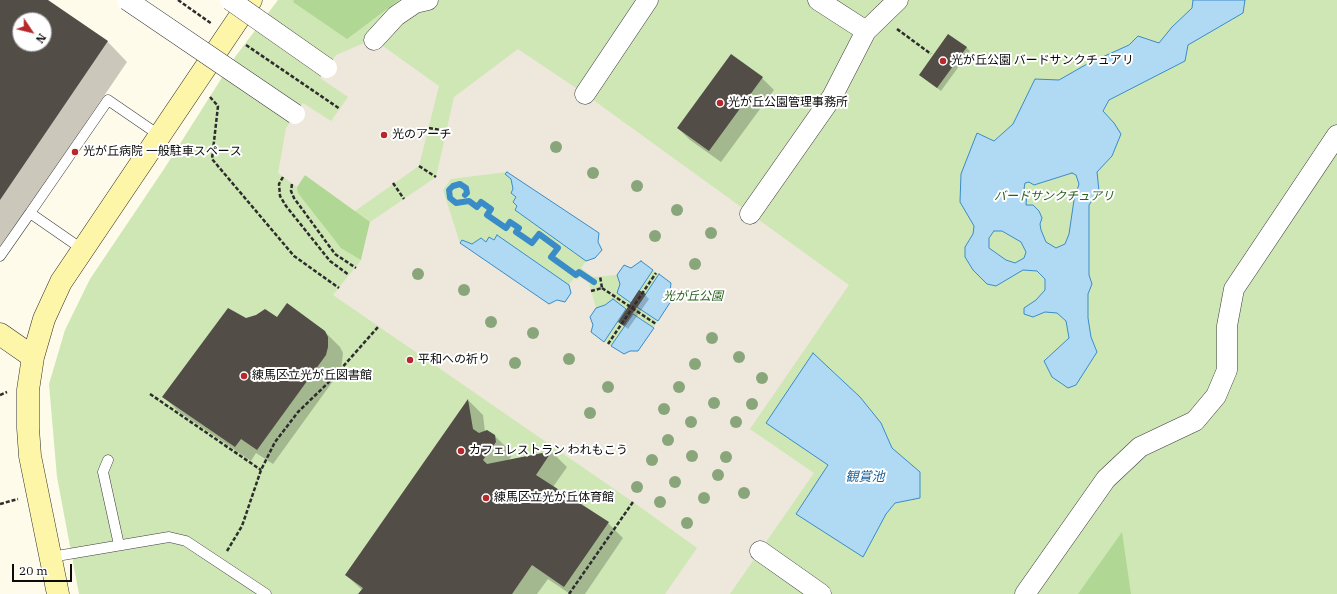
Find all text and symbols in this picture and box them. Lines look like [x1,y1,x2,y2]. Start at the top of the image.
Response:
north arrow [12,12,52,52]
text: N [33,31,49,46]
place label: 光が丘公園 バードサンクチュアリ [951,54,1134,68]
marker: 光が丘公園 バードサンクチュアリ [938,56,948,66]
place label: 光が丘公園管理事務所 [728,96,848,110]
marker: 光が丘公園管理事務所 [715,98,725,108]
place label: 光のアーチ [392,128,451,142]
marker: 光のアーチ [379,130,389,140]
place label: 光が丘病院 一般駐車スペース [83,145,242,159]
marker: 光が丘病院 一般駐車スペース [70,147,80,157]
park label: バードサンクチュアリ [994,190,1114,204]
park label: 光が丘公園 [663,290,723,304]
place label: 平和への祈り [418,353,490,367]
marker: 平和への祈り [405,355,415,365]
place label: 練馬区立光が丘図書館 [252,369,372,383]
marker: 練馬区立光が丘図書館 [239,371,249,381]
place label: カフェレストラン われもこう [469,444,628,458]
marker: カフェレストラン われもこう [456,446,466,456]
water label: 観賞池 [846,469,884,485]
place label: 練馬区立光が丘体育館 [494,491,614,505]
marker: 練馬区立光が丘体育館 [481,493,491,503]
scale bar [14,556,74,582]
text: 20 m [19,563,48,578]

